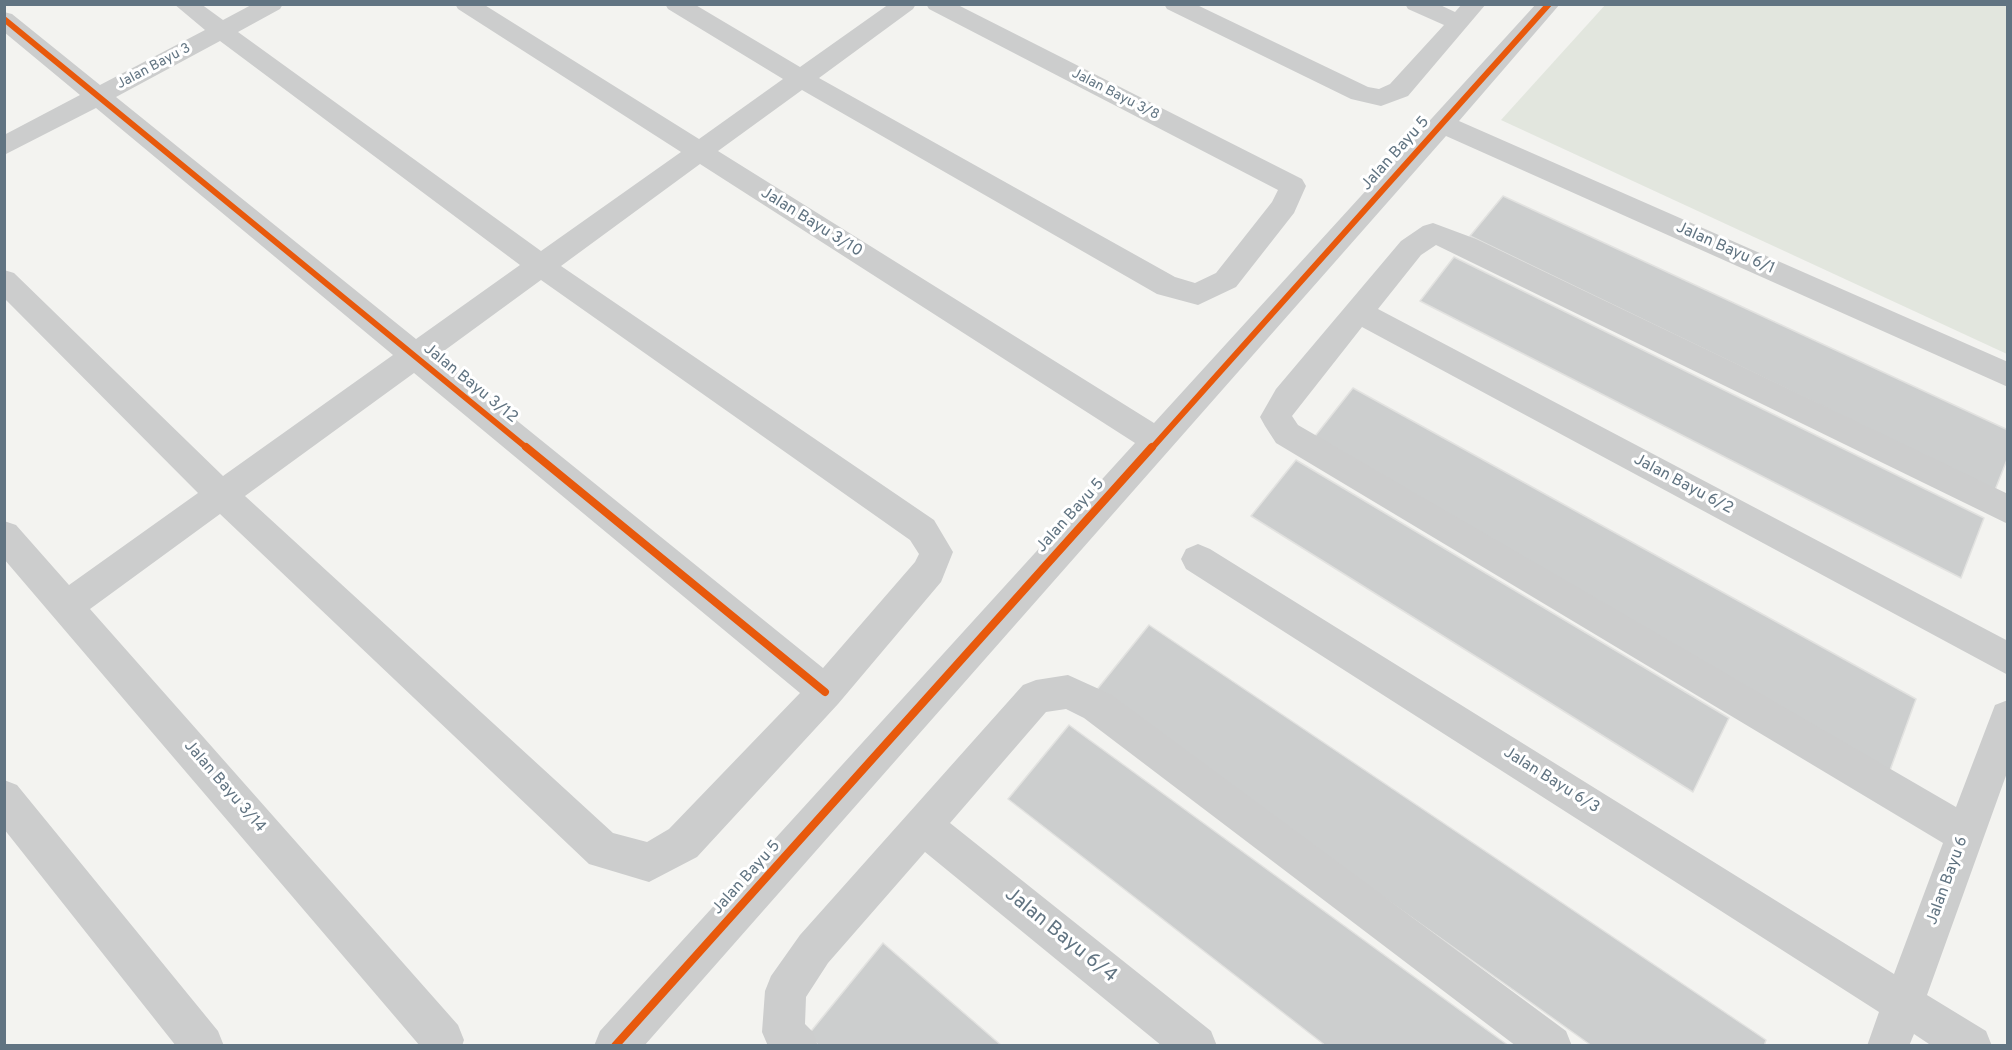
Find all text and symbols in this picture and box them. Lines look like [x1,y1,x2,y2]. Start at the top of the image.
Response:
street label: Jalan Bayu 3 [114,41,194,93]
street label: Jalan Bayu 3/8 [1068,66,1162,124]
street label: Jalan Bayu 5 [1358,113,1434,195]
street label: Jalan Bayu 3/10 [757,184,865,262]
street label: Jalan Bayu 6/1 [1673,219,1777,279]
street label: Jalan Bayu 3/12 [419,340,521,428]
street label: Jalan Bayu 6/2 [1630,451,1736,519]
street label: Jalan Bayu 5 [1033,475,1109,557]
street label: Jalan Bayu 3/14 [179,737,269,837]
street label: Jalan Bayu 6/3 [1499,744,1603,818]
street label: Jalan Bayu 6 [1923,834,1973,928]
street label: Jalan Bayu 5 [709,837,785,919]
street label: Jalan Bayu 6/4 [999,883,1121,989]

